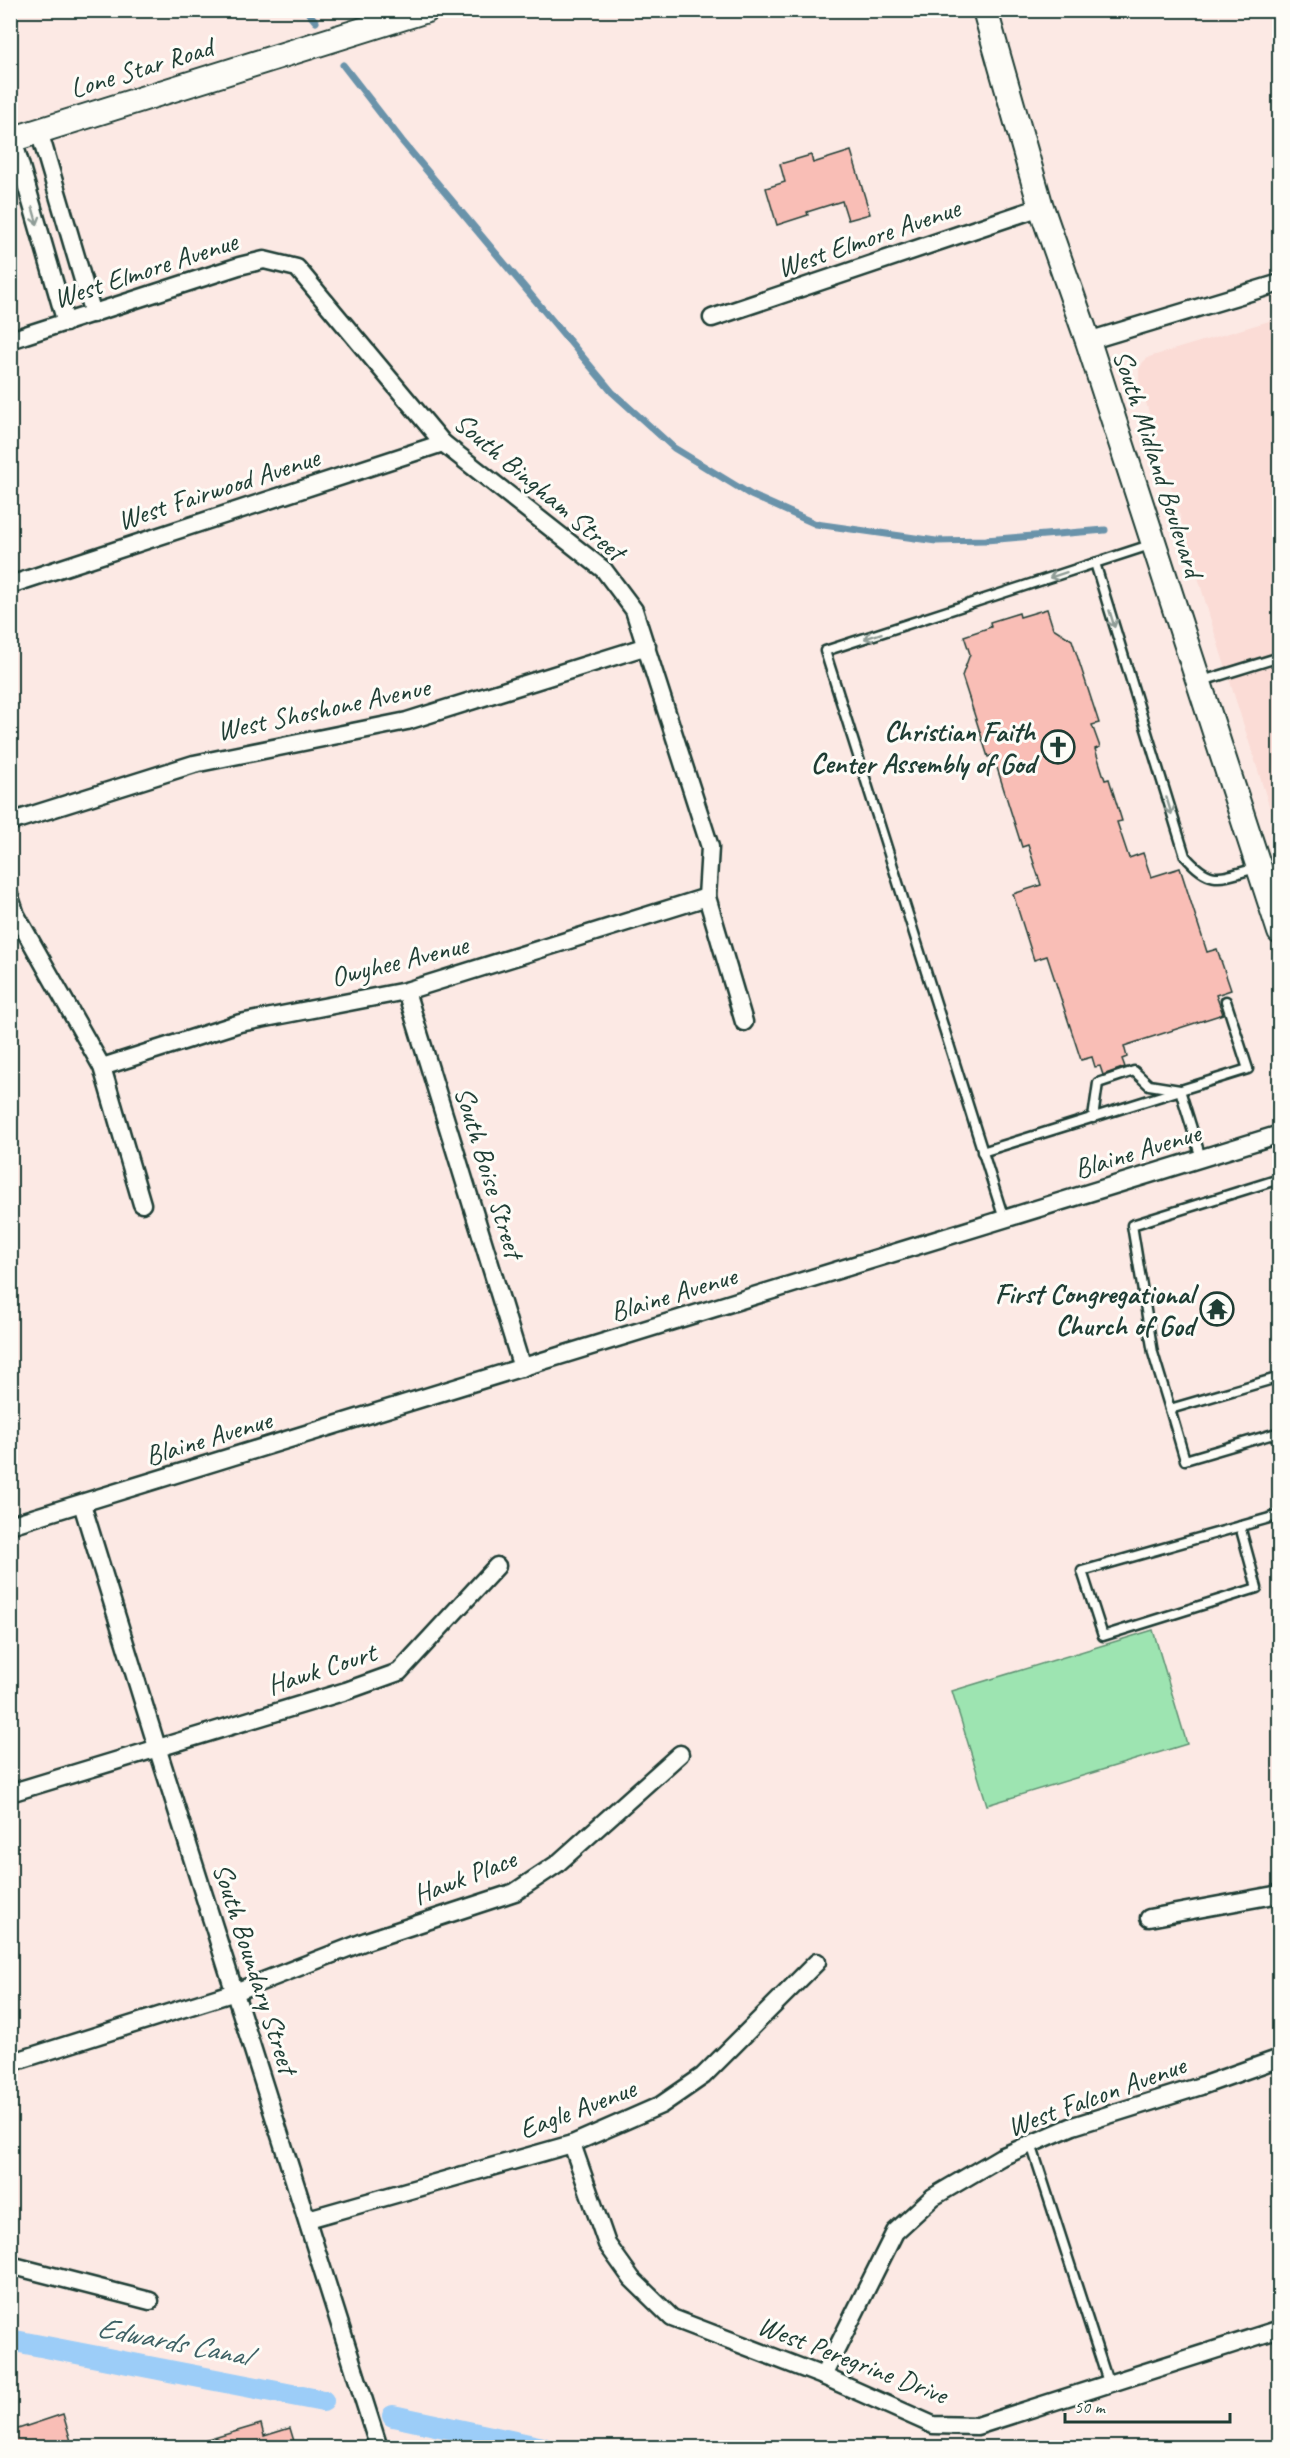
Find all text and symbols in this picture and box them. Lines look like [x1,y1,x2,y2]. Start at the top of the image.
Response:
street label: Lone Star Road [66,28,221,106]
street label: West Elmore Avenue [772,189,966,285]
one-way arrow [30,206,41,225]
street label: West Elmore Avenue [49,223,243,316]
street label: South Midland Boulevard [1105,345,1213,585]
street label: South Bingham Street [447,405,635,571]
street label: West Fairwood Avenue [113,439,325,538]
one-way arrow [1049,571,1068,582]
one-way arrow [1107,609,1118,628]
one-way arrow [864,631,883,642]
street label: West Shoshone Avenue [214,668,434,748]
place label: Christian Faith Center Assembly of God [811,714,1040,781]
church icon: Christian Faith Center Assembly of God [1040,729,1076,765]
one-way arrow [1164,796,1175,815]
street label: Owyhee Avenue [327,926,473,994]
street label: South Boise Street [447,1082,533,1265]
street label: Blaine Avenue [1070,1114,1206,1186]
street label: Blaine Avenue [606,1257,742,1329]
place label: First Congregational Church of God [995,1276,1200,1343]
temple icon: First Congregational Church of God [1199,1291,1235,1327]
street label: Blaine Avenue [141,1401,277,1473]
street label: Hawk Court [262,1634,383,1702]
street label: Hawk Place [408,1840,522,1912]
street label: South Boundary Street [205,1859,307,2081]
street label: West Falcon Avenue [1002,2046,1192,2144]
street label: Eagle Avenue [514,2070,642,2147]
street label: West Peregrine Drive [753,2307,954,2412]
water label: Edwards Canal [94,2308,262,2376]
scale bar [1065,2386,1230,2424]
text: 50 m [1074,2396,1107,2418]

